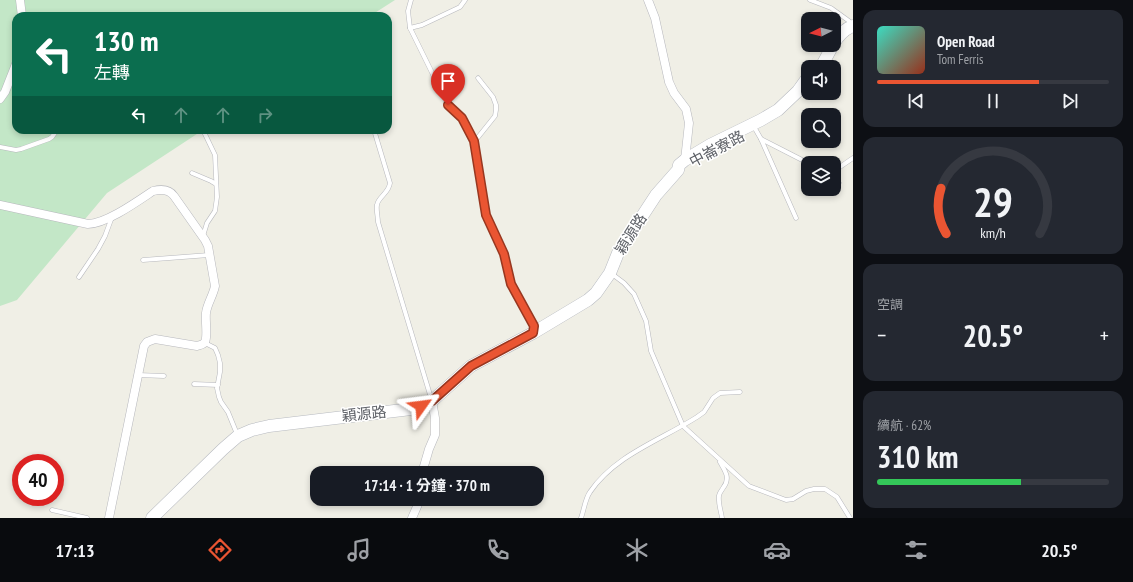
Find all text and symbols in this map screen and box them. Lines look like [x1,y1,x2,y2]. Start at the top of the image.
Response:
north arrow [801,12,841,52]
map controls [801,12,841,196]
text: 130 m [94,22,158,59]
icon: left [28,28,80,80]
text: Open Road [937,32,995,51]
text: Tom Ferris [937,51,983,68]
button: sound [801,60,841,100]
text: 左轉 [94,61,130,84]
pin [431,64,465,105]
icon: arrive [437,70,459,92]
icon: previous [905,90,927,112]
icon: pause [982,90,1004,112]
icon: next [1059,90,1081,112]
icon: left [128,104,150,126]
icon: ahead [170,104,192,126]
icon: ahead [212,104,234,126]
icon: right [254,104,276,126]
button: search [801,108,841,148]
street label: 中崙寮路 [686,126,748,171]
button: layers [801,156,841,196]
text: 29 [973,174,1013,227]
street label: 穎源路 [611,210,651,258]
text: km/h [980,222,1006,241]
text: 空調 [877,296,903,313]
text: 20.5° [963,316,1023,355]
text: − [877,321,886,349]
text: + [1100,321,1109,349]
position arrow [400,385,442,427]
street label: 穎源路 [341,402,387,425]
text: 續航 · 62% [877,417,931,434]
text: 310 km [877,437,958,476]
speed limit sign: 40 [12,454,64,506]
text: 17:14 · 1 分鐘 · 370 m [364,476,490,495]
icon: directions [206,536,234,564]
icon: music [345,536,373,564]
icon: phone [484,536,512,564]
icon: climate [623,536,651,564]
icon: car [763,536,791,564]
icon: filters [902,536,930,564]
text: 17:13 [56,539,95,562]
text: 20.5° [1041,539,1077,562]

